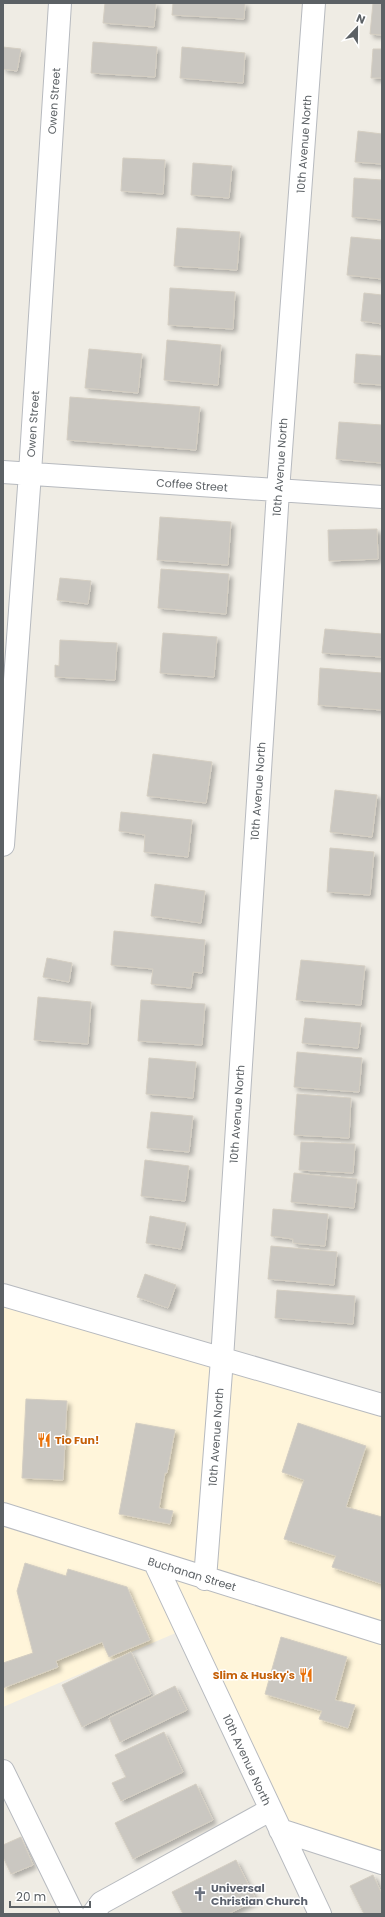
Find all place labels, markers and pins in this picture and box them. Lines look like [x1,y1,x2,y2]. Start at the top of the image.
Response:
restaurant icon: Tio Fun! [36,1432,52,1448]
place label: Tio Fun! [55,1432,99,1448]
place label: Slim & Husky's [213,1667,295,1683]
restaurant icon: Slim & Husky's [298,1667,314,1683]
place label: Universal Christian Church [211,1880,308,1909]
church icon: Universal Christian Church [192,1886,208,1902]

